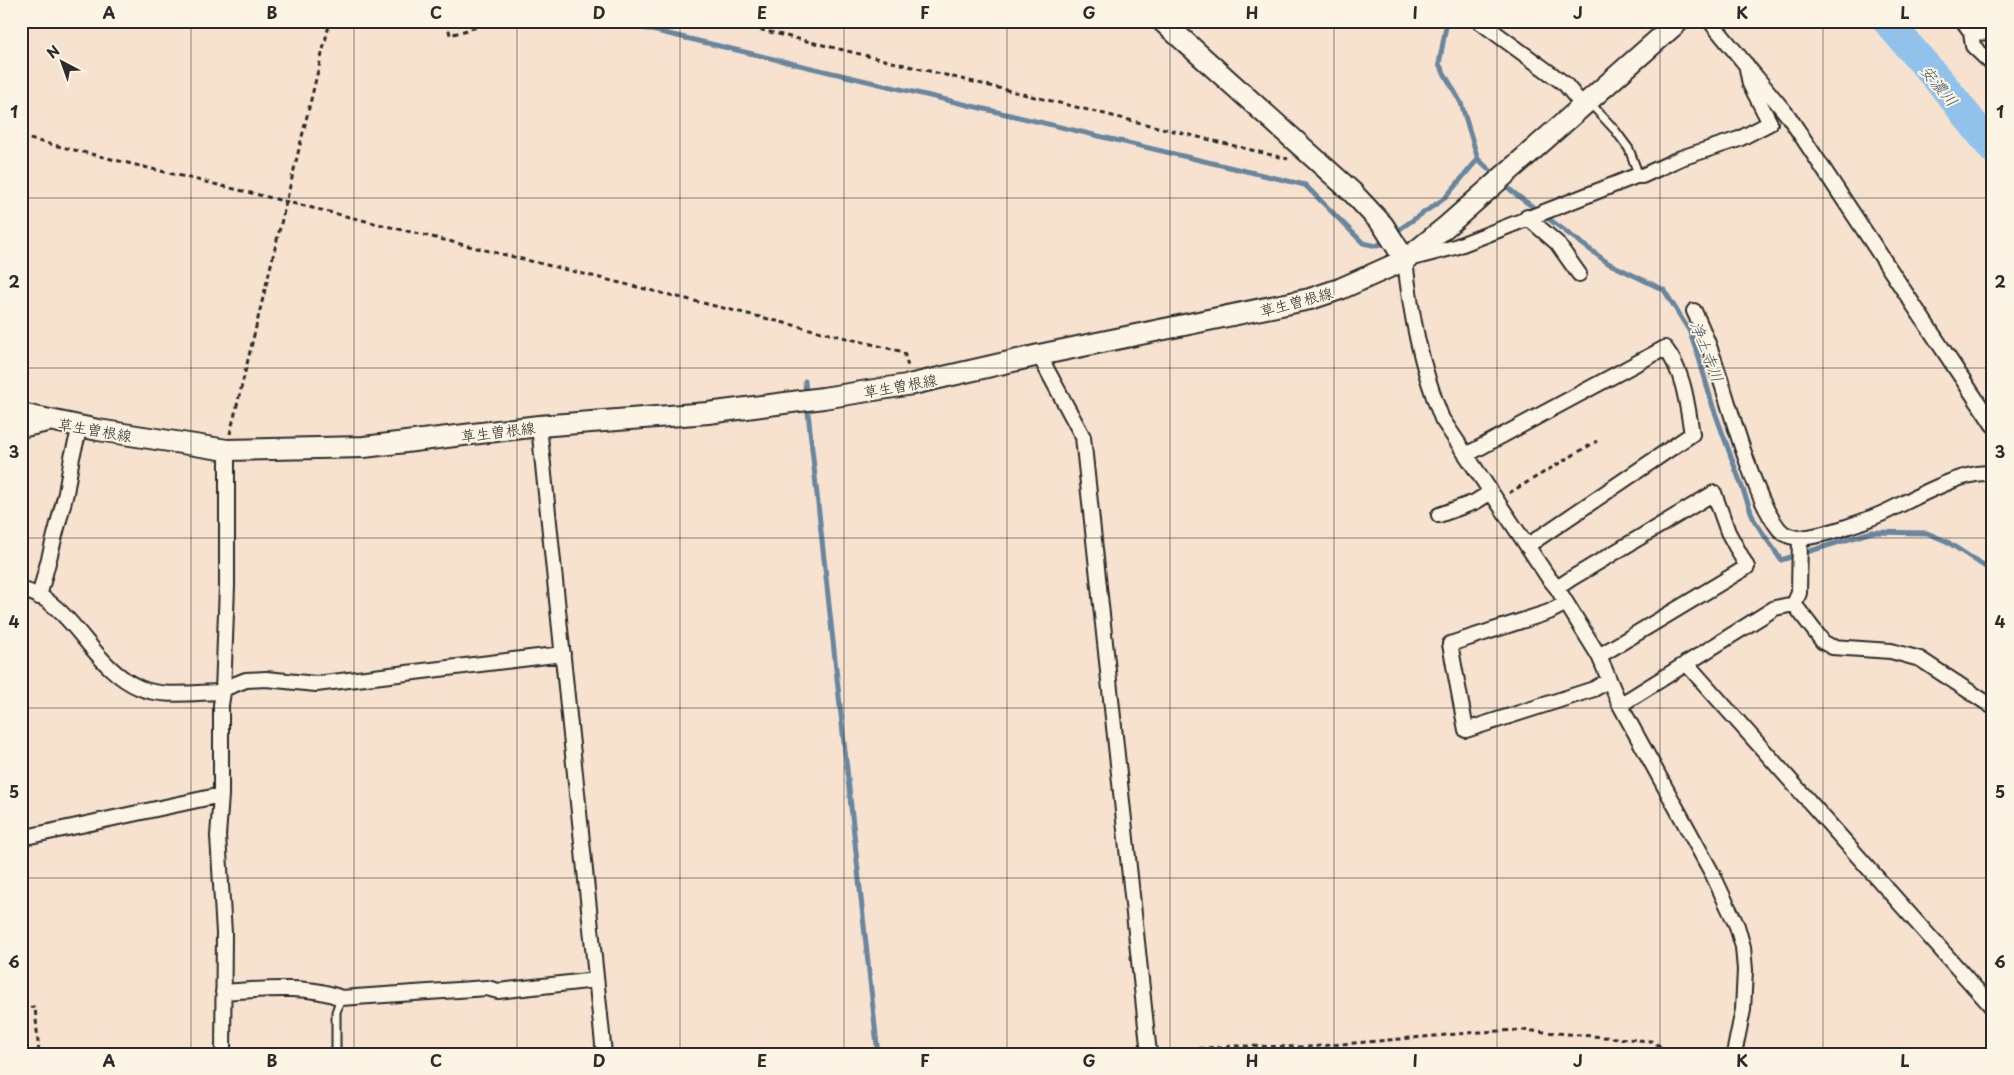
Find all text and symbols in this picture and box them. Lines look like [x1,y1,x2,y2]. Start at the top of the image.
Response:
text: A [103,0,116,24]
text: B [267,0,278,24]
text: C [430,0,442,24]
text: D [593,0,605,24]
text: E [757,0,767,24]
text: F [920,0,930,24]
text: G [1082,0,1096,24]
text: H [1246,0,1258,24]
text: I [1412,0,1418,24]
text: J [1573,0,1583,24]
text: K [1736,0,1748,24]
text: L [1900,0,1910,24]
north arrow [38,38,88,88]
text: N [42,40,64,63]
water label: 安濃川 [1915,59,1965,111]
text: 1 [10,99,18,123]
text: 1 [1996,99,2004,123]
text: 2 [8,269,20,293]
text: 2 [1994,269,2006,293]
street label: 草生曽根線 [1257,280,1335,322]
water label: 浄土寺川 [1685,317,1731,385]
street label: 草生曽根線 [861,367,939,403]
street label: 草生曽根線 [56,411,134,447]
street label: 草生曽根線 [459,415,537,447]
text: 3 [9,439,19,463]
text: 3 [1995,439,2005,463]
text: 4 [9,609,20,633]
text: 4 [1995,609,2006,633]
text: 5 [9,779,19,803]
text: 5 [1995,779,2005,803]
text: 6 [8,949,20,973]
text: 6 [1994,949,2006,973]
text: A [103,1048,116,1072]
text: B [267,1048,278,1072]
text: C [430,1048,442,1072]
text: D [593,1048,605,1072]
text: E [757,1048,767,1072]
text: F [920,1048,930,1072]
text: G [1082,1048,1096,1072]
text: H [1246,1048,1258,1072]
text: I [1412,1048,1418,1072]
text: J [1573,1048,1583,1072]
text: K [1736,1048,1748,1072]
text: L [1900,1048,1910,1072]

